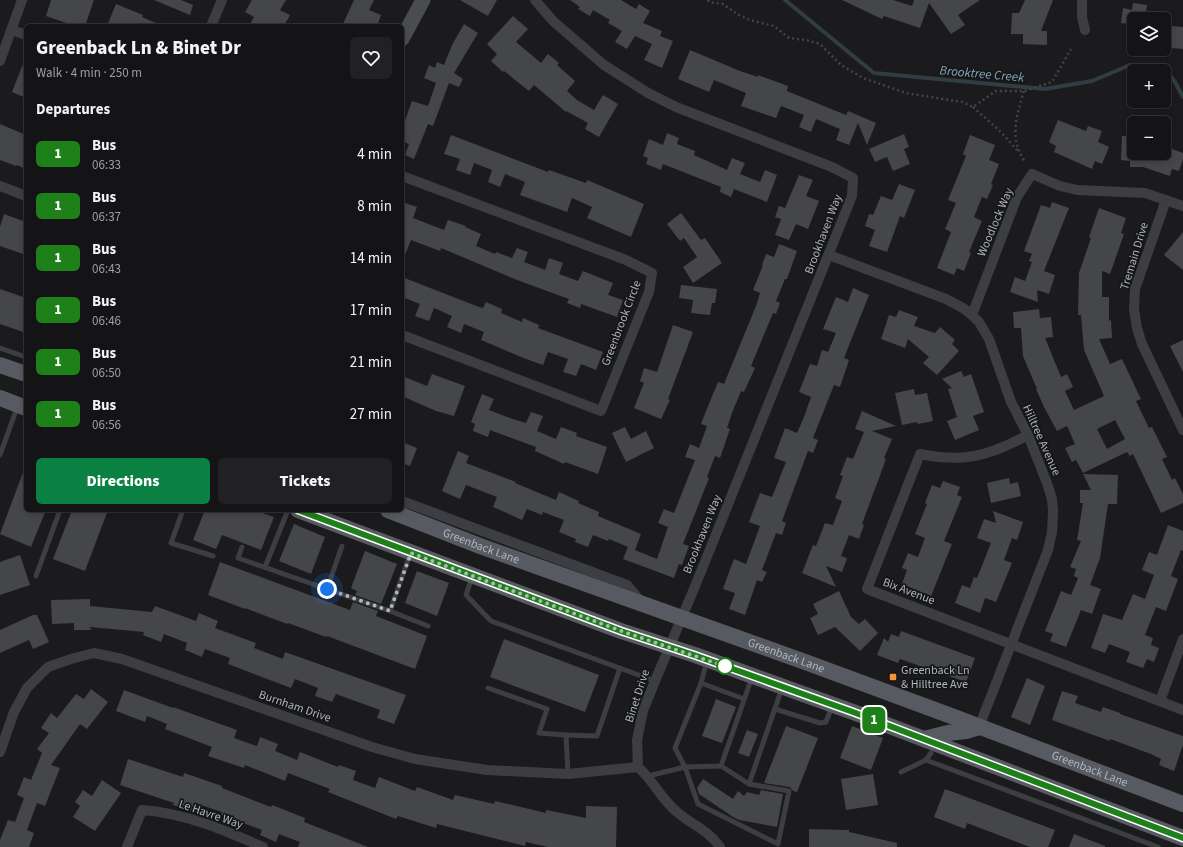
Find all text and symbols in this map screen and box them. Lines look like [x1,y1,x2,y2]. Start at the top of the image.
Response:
map controls [1127,12,1171,160]
button: layers [1127,12,1171,56]
text: Greenback Ln & Binet Dr [36,35,241,62]
button: heart [350,37,392,79]
water label: Brooktree Creek [939,61,1026,87]
text: Walk · 4 min · 250 m [36,64,142,82]
button: + [1127,64,1171,108]
text: Departures [36,99,110,120]
button: − [1127,116,1171,160]
text: Bus [92,135,116,156]
text: 1 [54,144,62,164]
text: 4 min [357,144,392,165]
text: 06:33 [92,156,121,174]
street label: Woodlock Way [973,185,1018,259]
text: Bus [92,187,116,208]
street label: Brookhaven Way [800,192,847,276]
text: 1 [54,196,62,216]
text: 8 min [357,196,392,217]
text: 06:37 [92,208,121,226]
street label: Tremain Drive [1116,220,1153,292]
text: Bus [92,239,116,260]
text: 1 [54,248,62,268]
text: 14 min [350,248,392,269]
text: 06:43 [92,260,121,278]
street label: Greenbrook Circle [597,278,646,368]
text: Bus [92,291,116,312]
text: 1 [54,300,62,320]
text: 17 min [350,300,392,321]
text: 06:46 [92,312,121,330]
text: Bus [92,343,116,364]
text: 1 [54,352,62,372]
text: 21 min [350,352,392,373]
text: 06:50 [92,364,121,382]
text: Bus [92,395,116,416]
street label: Hilltree Avenue [1018,402,1065,479]
text: 1 [54,404,62,424]
text: 27 min [350,404,392,425]
text: 06:56 [92,416,121,434]
button: Directions [36,458,210,504]
button: Tickets [218,458,392,504]
street label: Brookhaven Way [679,492,726,576]
street label: Greenback Lane [440,524,522,568]
street label: Bix Avenue [880,574,937,609]
your location [317,579,337,599]
street label: Greenback Lane [745,634,827,677]
unlabelled marker [716,657,734,675]
place label: Greenback Ln & Hilltree Ave [901,662,970,693]
street label: Binet Drive [621,667,654,725]
marker: Greenback Ln & Hilltree Ave [888,672,898,682]
street label: Burnham Drive [256,686,333,727]
line badge: 1 [861,707,887,733]
text: 1 [870,710,878,730]
street label: Greenback Lane [1049,747,1130,791]
street label: Le Havre Way [176,796,246,834]

